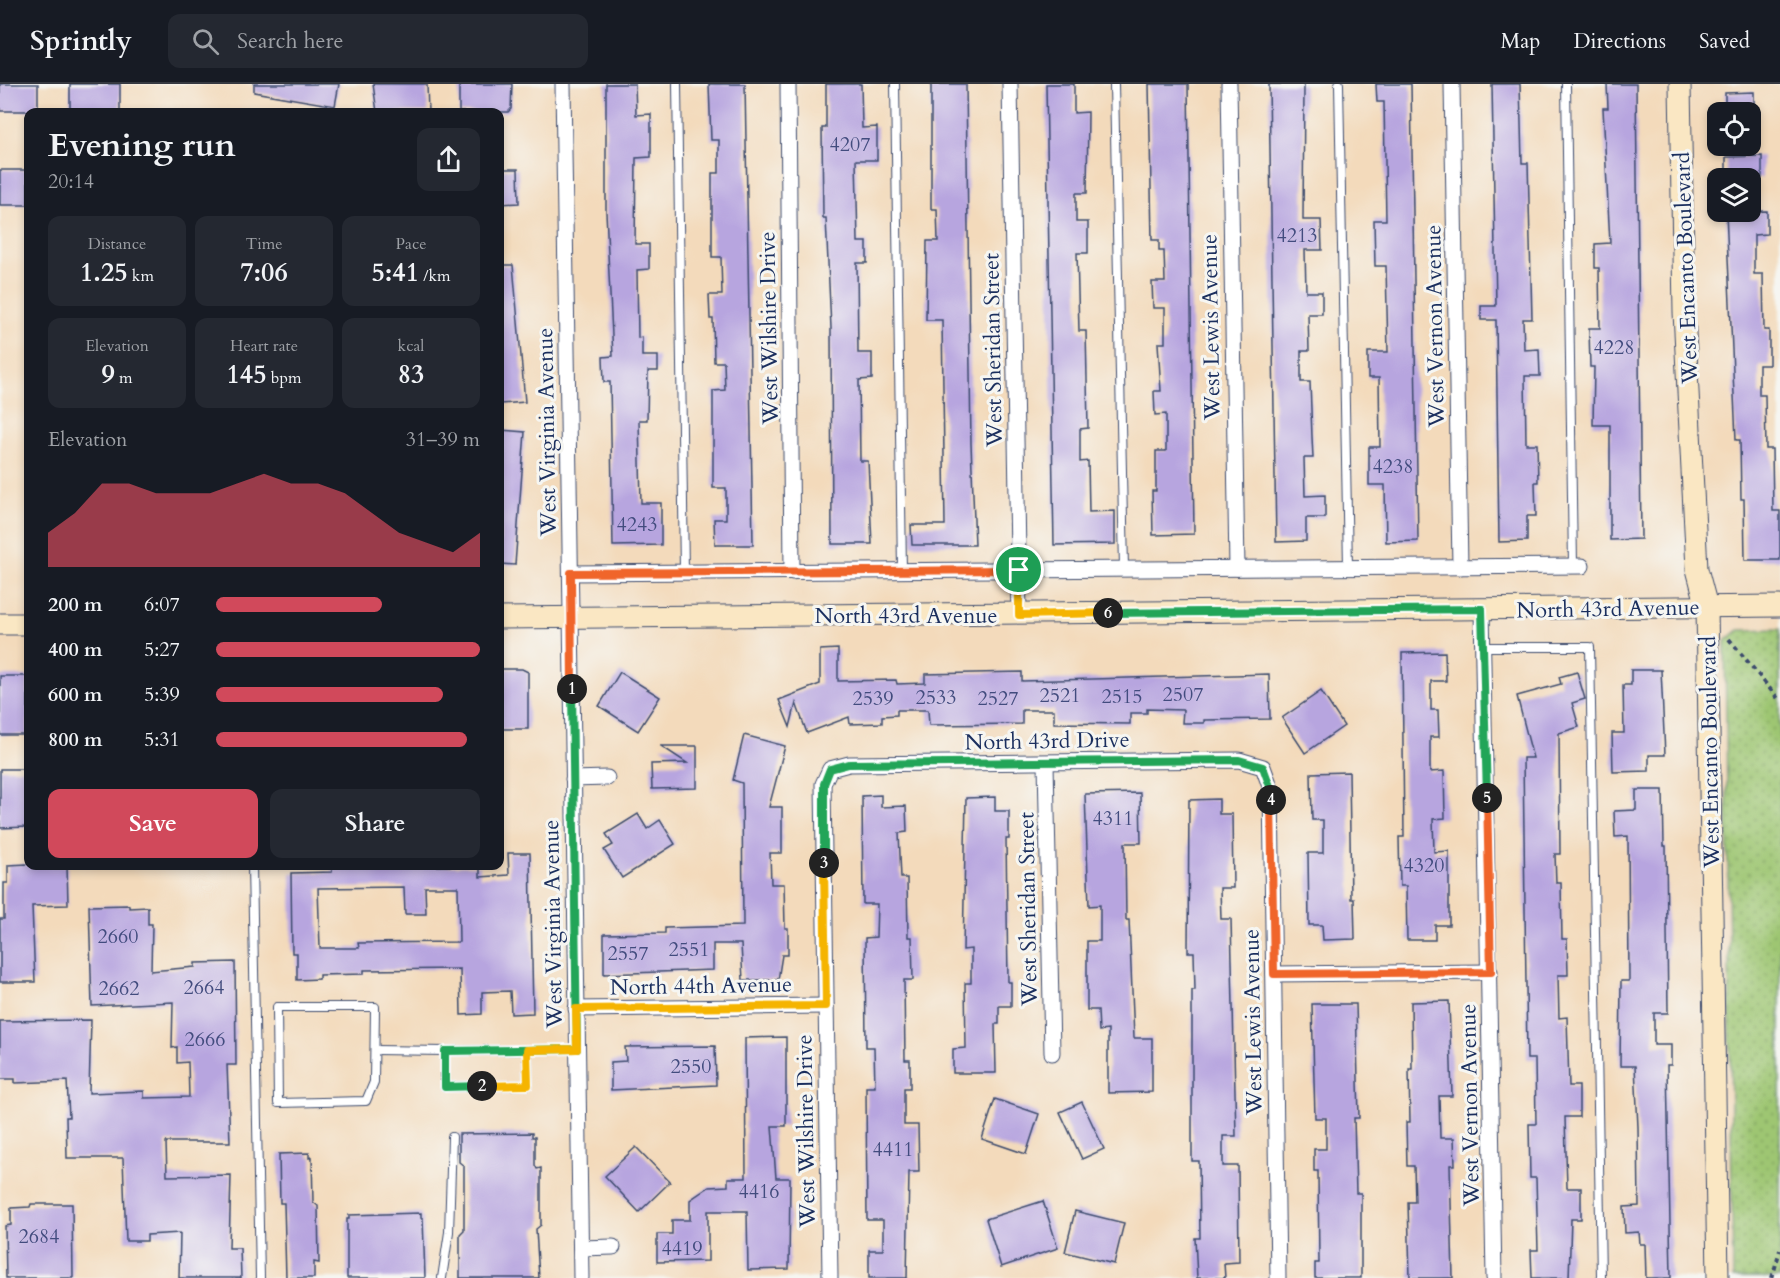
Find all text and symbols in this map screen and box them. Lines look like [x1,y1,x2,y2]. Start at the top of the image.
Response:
search box [168,14,588,68]
text: Sprintly [30,22,132,60]
icon: search [189,25,222,58]
text: Search here [237,26,344,56]
text: Map [1500,27,1540,56]
text: Directions [1573,27,1666,56]
text: Saved [1699,27,1750,56]
map controls [1707,102,1761,222]
button: locate [1707,102,1761,156]
text: Evening run [48,123,236,168]
button: share [417,128,480,191]
house number: 4207 [830,131,870,158]
street label: West Encanto Boulevard [1667,151,1705,386]
text: 20:14 [48,168,94,195]
button: layers [1707,168,1761,222]
house number: 4213 [1277,222,1317,249]
street label: West Vernon Avenue [1418,224,1452,429]
street label: West Wilshire Drive [752,231,786,426]
text: Distance [88,233,146,255]
text: Time [245,233,283,255]
text: Pace [396,233,426,255]
street label: West Lewis Avenue [1194,234,1228,421]
street label: West Sheridan Street [976,253,1010,448]
text: 1.25 [80,255,128,290]
text: 7:06 [240,255,288,290]
text: 5:41 [371,255,419,290]
text: km [128,265,154,287]
text: /km [419,265,451,287]
street label: West Virginia Avenue [530,327,564,538]
house number: 4228 [1594,334,1634,361]
text: Elevation [85,335,149,357]
text: Heart rate [230,335,298,357]
text: kcal [398,335,424,357]
text: 9 [101,357,115,392]
text: 145 [227,357,267,392]
text: 83 [398,357,424,392]
text: m [115,367,133,389]
text: bpm [267,367,301,389]
text: Elevation [48,426,127,453]
text: 31–39 m [406,426,480,453]
house number: 4238 [1373,453,1413,480]
house number: 4243 [617,511,657,538]
pin [993,544,1044,595]
icon: arrive [1002,553,1035,586]
text: 200 m [48,591,103,618]
text: 6:07 [144,591,180,618]
street label: North 43rd Avenue [1516,592,1700,626]
pin: 6 [1093,598,1123,628]
street label: North 43rd Avenue [814,601,998,631]
text: 6 [1104,602,1112,624]
street label: West Encanto Boulevard [1693,635,1727,869]
text: 400 m [48,636,103,663]
text: 5:27 [144,636,180,663]
pin: 1 [557,674,587,704]
text: 1 [568,678,576,700]
text: 600 m [48,681,103,708]
text: 5:39 [144,681,180,708]
house number: 2507 [1163,681,1203,708]
house number: 2521 [1040,682,1080,709]
house number: 2515 [1102,683,1142,710]
house number: 2533 [916,684,956,711]
house number: 2539 [853,685,893,712]
house number: 2527 [978,685,1018,712]
street label: North 43rd Drive [964,725,1130,757]
text: 800 m [48,726,103,753]
text: 5:31 [144,726,180,753]
pin: 5 [1472,783,1502,813]
pin: 4 [1256,785,1286,815]
text: 5 [1483,787,1491,809]
button: Save [48,789,258,858]
button: Share [270,789,480,858]
text: 4 [1267,789,1275,811]
house number: 4311 [1093,805,1133,832]
street label: West Sheridan Street [1011,812,1045,1007]
street label: West Virginia Avenue [536,819,570,1030]
pin: 3 [809,848,839,878]
text: 3 [820,852,828,874]
house number: 4320 [1404,852,1444,879]
house number: 2660 [98,923,138,950]
street label: West Lewis Avenue [1236,929,1270,1116]
house number: 2551 [669,936,709,963]
house number: 2557 [608,940,648,967]
street label: North 44th Avenue [610,969,792,1003]
house number: 2664 [184,974,224,1001]
house number: 2662 [99,975,139,1002]
street label: West Vernon Avenue [1453,1003,1487,1208]
house number: 2666 [185,1026,225,1053]
street label: West Wilshire Drive [789,1034,823,1229]
house number: 2550 [671,1053,711,1080]
pin: 2 [467,1071,497,1101]
text: 2 [478,1075,486,1097]
house number: 4411 [873,1136,913,1163]
house number: 4416 [739,1178,779,1205]
house number: 2684 [19,1223,59,1250]
house number: 4419 [662,1235,702,1262]

